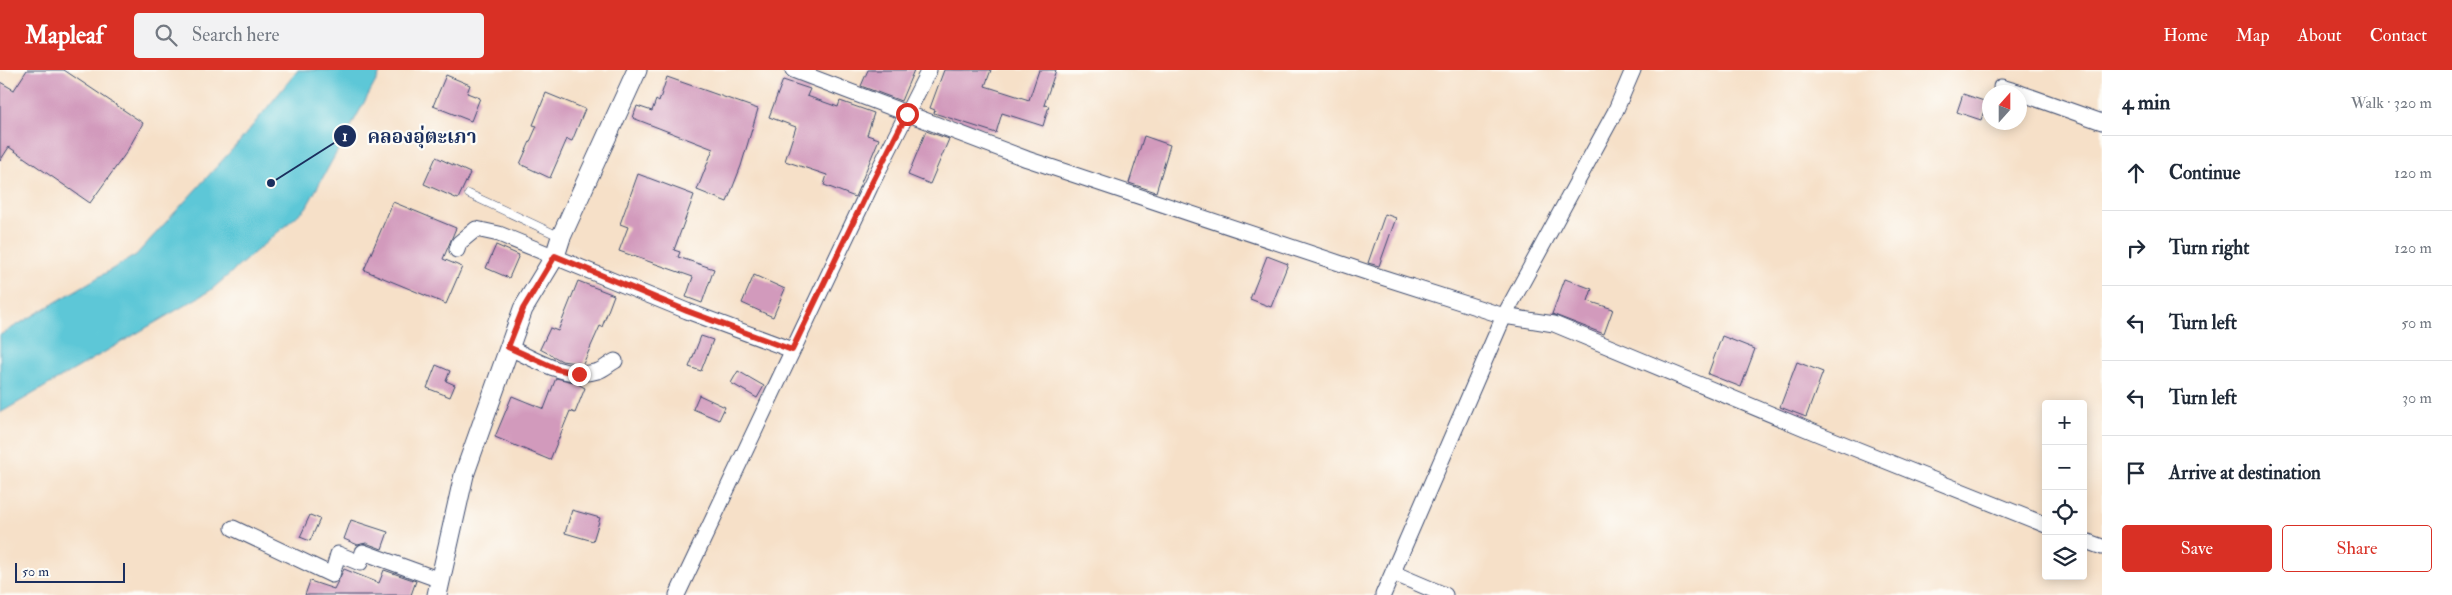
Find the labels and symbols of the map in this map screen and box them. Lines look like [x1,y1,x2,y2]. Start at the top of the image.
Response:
north arrow [1982,85,2027,130]
route start [896,103,919,126]
callout: คลองอุ่ตะเภา [332,119,487,153]
text: คลองอุ่ตะเภา [367,125,477,149]
text: 1 [342,127,348,146]
route end [568,363,591,386]
scale bar [15,560,125,583]

